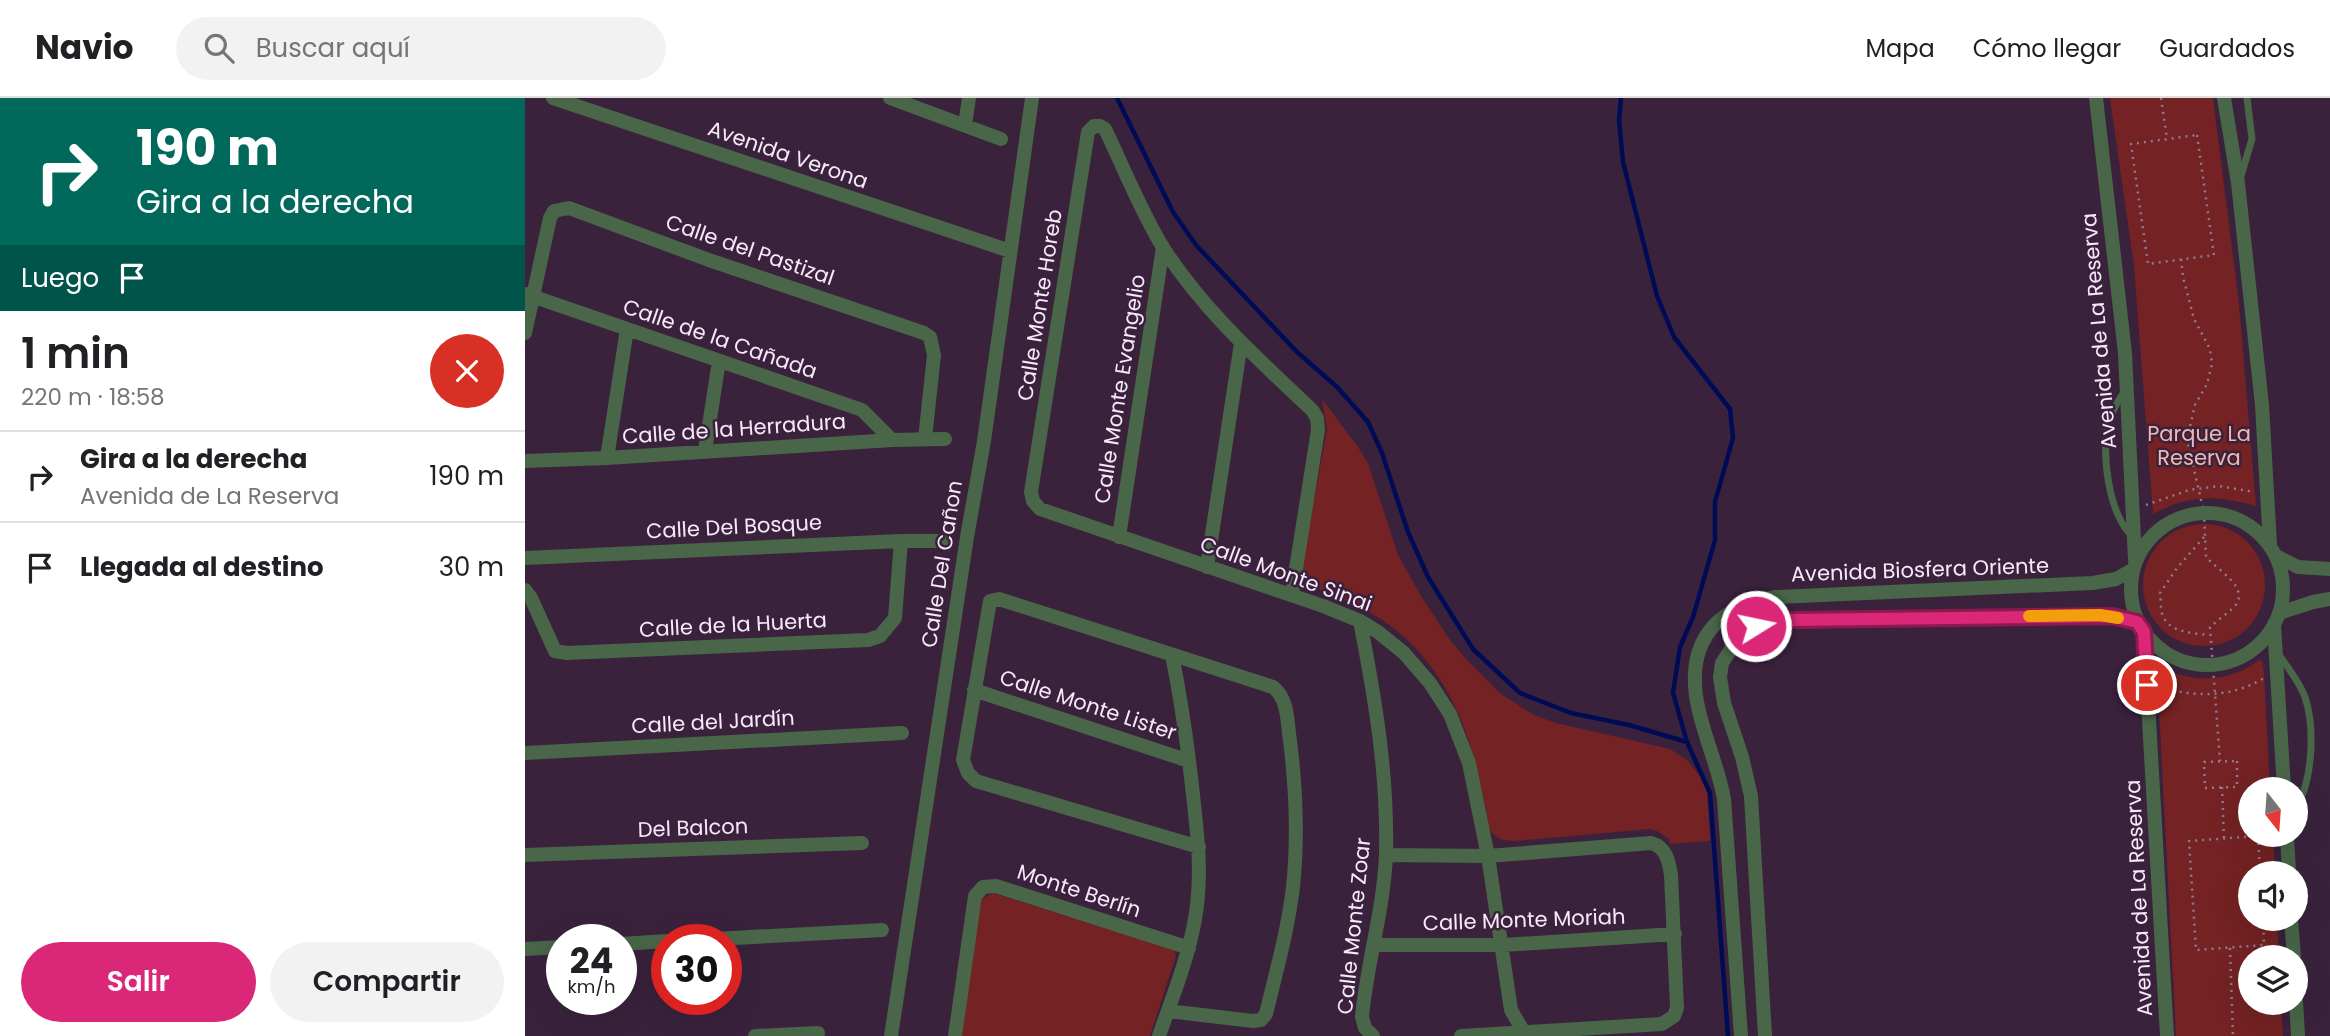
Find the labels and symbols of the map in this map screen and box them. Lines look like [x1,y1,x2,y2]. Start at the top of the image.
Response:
street label: Avenida Verona [704,114,872,196]
street label: Calle del Pastizal [662,207,838,292]
street label: Calle Monte Horeb [1010,207,1069,403]
street label: Avenida de La Reserva [2074,212,2123,450]
street label: Calle Monte Evangelio [1087,272,1152,506]
street label: Calle de la Cañada [619,292,821,385]
street label: Calle de la Herradura [621,406,847,451]
park label: Parque La Reserva [2147,419,2251,472]
street label: Calle Del Cañon [914,478,969,650]
street label: Calle Del Bosque [645,507,823,546]
street label: Calle Monte Sinai [1196,529,1376,618]
street label: Avenida Biosfera Oriente [1790,551,2050,588]
position arrow [1719,589,1793,663]
street label: Calle de la Huerta [638,605,828,644]
pin [2117,655,2177,715]
street label: Calle Monte Lister [996,662,1180,747]
street label: Calle del Jardín [631,703,795,740]
north arrow [2238,777,2308,847]
street label: Avenida de La Reserva [2118,779,2159,1017]
street label: Del Balcon [637,811,749,844]
street label: Calle Monte Zoar [1330,836,1377,1016]
street label: Monte Berlín [1013,857,1145,924]
street label: Calle Monte Moriah [1422,901,1626,938]
speed limit sign: 30 [651,924,742,1015]

